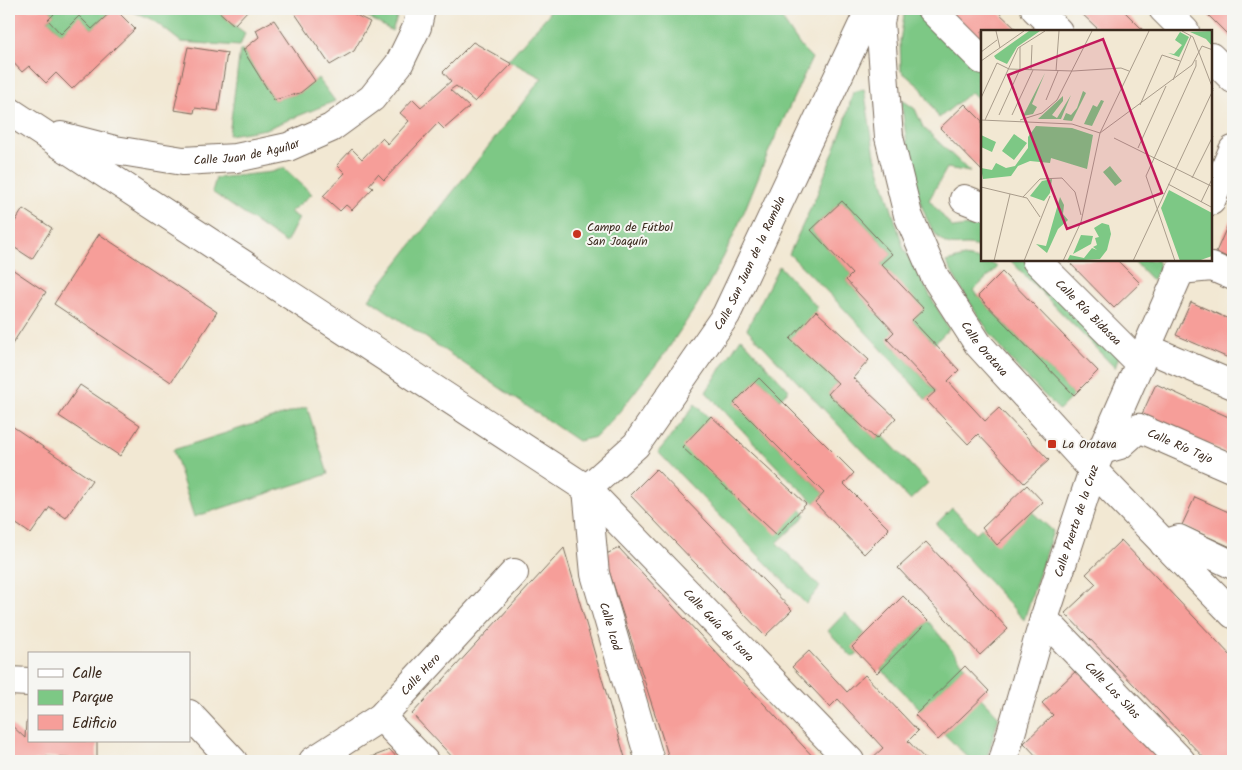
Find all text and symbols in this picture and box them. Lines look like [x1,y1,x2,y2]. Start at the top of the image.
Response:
inset map [981,30,1212,261]
street label: Calle Juan de Aguilar [193,134,304,170]
street label: Calle San Juan de la Rambla [709,193,791,334]
place label: Campo de Fútbol San Joaquín [587,218,673,251]
marker: Campo de Fútbol San Joaquín [571,228,583,240]
street label: Calle Río Bidasoa [1050,275,1126,351]
street label: Calle Orotava [956,318,1013,381]
street label: Calle Río Tajo [1144,424,1216,469]
place label: La Orotava [1062,435,1117,454]
marker: La Orotava [1046,438,1058,450]
street label: Calle Puerto de la Cruz [1049,462,1104,580]
street label: Calle Guía de Isora [678,585,759,667]
street label: Calle Icod [594,600,626,654]
street label: Calle Hero [396,649,445,700]
legend [28,652,190,742]
street label: Calle Los Silos [1080,657,1145,724]
text: Calle [72,662,102,686]
text: Parque [72,686,113,710]
text: Edificio [72,712,117,736]

